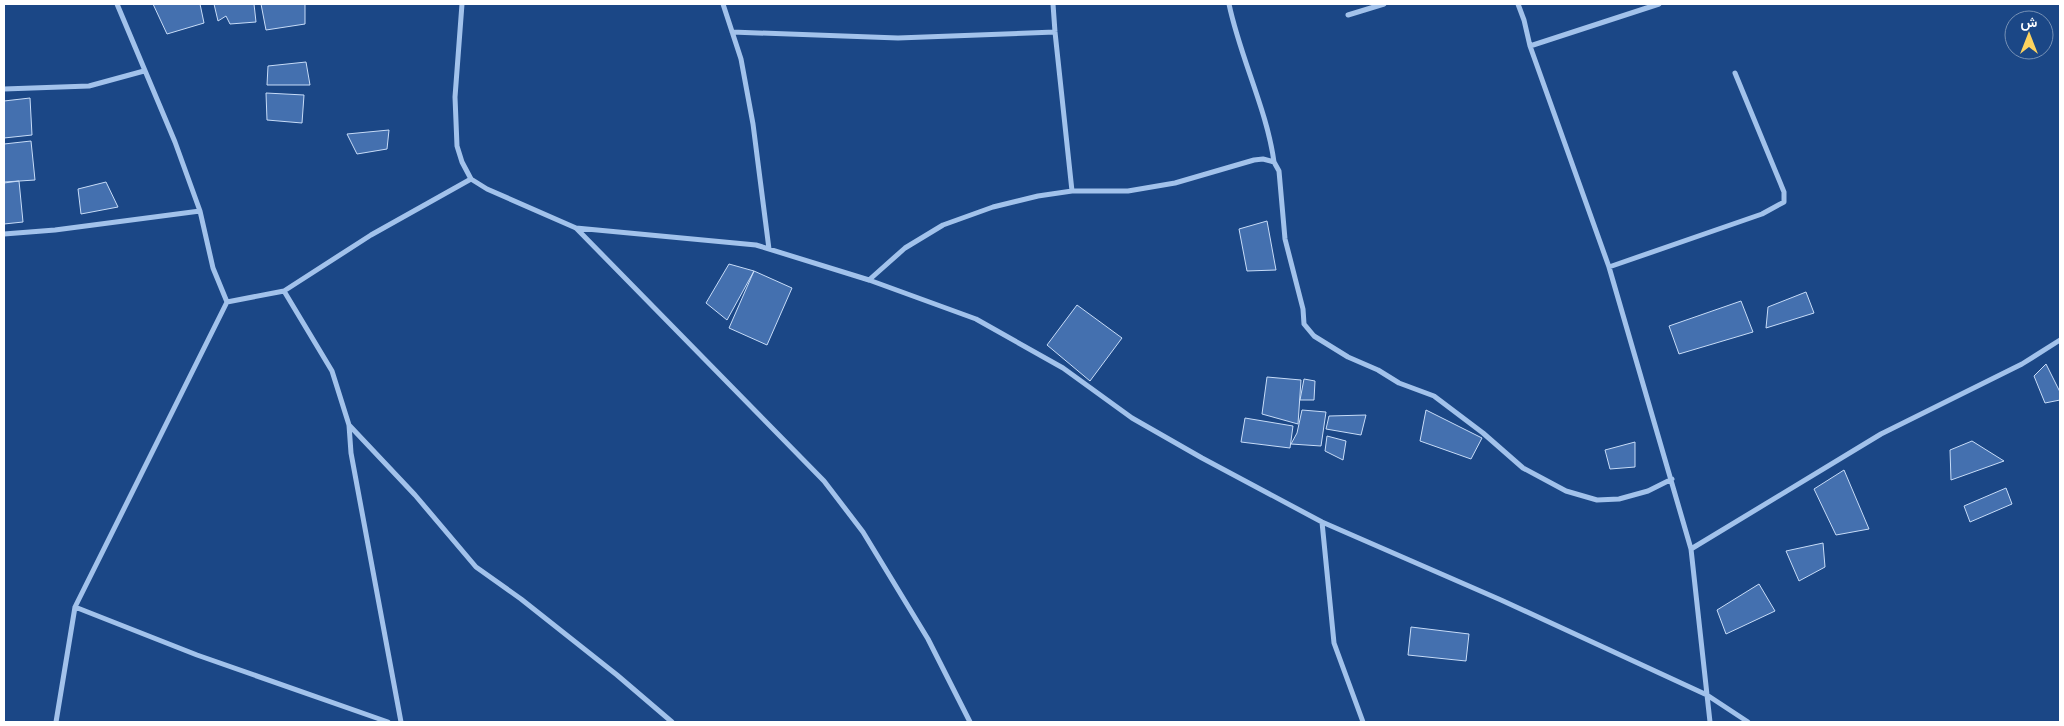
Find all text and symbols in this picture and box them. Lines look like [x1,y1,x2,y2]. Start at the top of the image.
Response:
north arrow [2004,10,2054,60]
text: ش [2021,14,2038,31]

